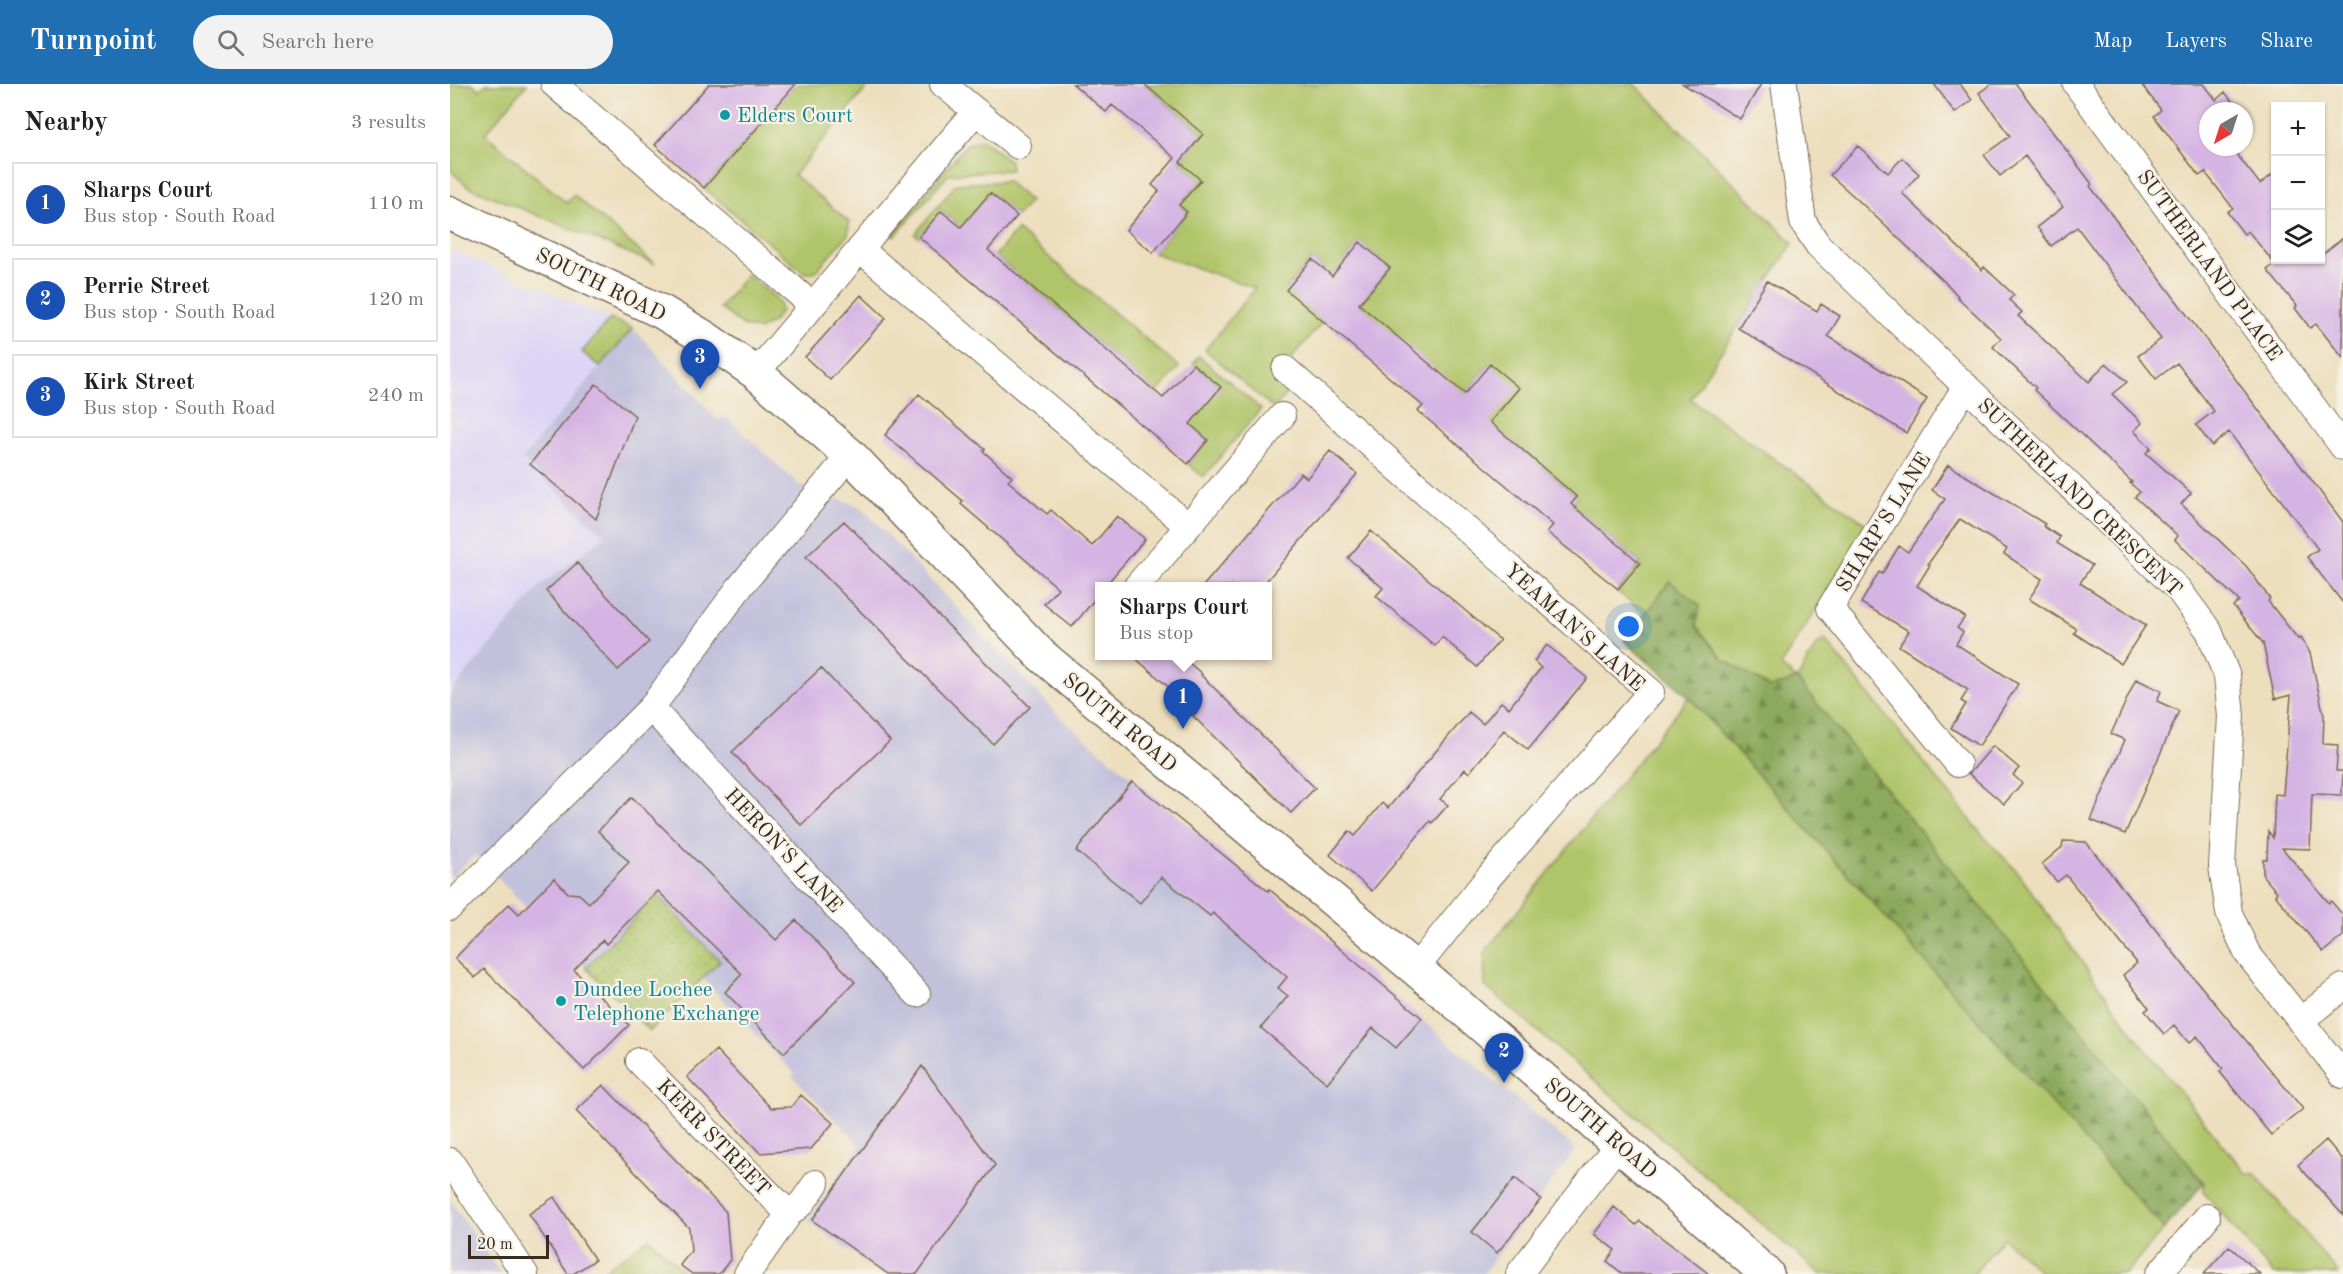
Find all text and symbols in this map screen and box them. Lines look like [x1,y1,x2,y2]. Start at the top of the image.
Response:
search box [193,15,613,69]
icon: search [214,26,247,59]
text: Turnpoint [30,28,157,56]
text: Search here [262,31,374,53]
text: Map [2093,31,2132,52]
text: Layers [2165,31,2227,52]
text: Share [2260,31,2313,52]
north arrow [2199,102,2253,156]
map controls [2271,102,2325,264]
button: + [2271,102,2325,156]
place label: Elders Court [737,106,853,127]
marker: Elders Court [718,108,732,122]
text: Nearby [24,110,108,136]
text: 3 results [351,113,426,133]
button: − [2271,156,2325,210]
street label: SUTHERLAND PLACE [2133,166,2285,365]
text: Sharps Court [83,180,213,202]
text: 1 [40,194,51,214]
text: 110 m [368,194,424,214]
text: Bus stop · South Road [83,207,276,227]
button: layers [2271,210,2325,264]
street label: SOUTH ROAD [532,245,669,326]
text: Perrie Street [83,276,210,298]
text: 2 [40,290,51,310]
text: 120 m [368,290,424,310]
text: Bus stop · South Road [83,303,276,323]
pin: 3 [680,340,720,389]
text: Kirk Street [83,372,194,394]
text: 3 [40,386,51,406]
text: 240 m [368,386,424,406]
street label: SUTHERLAND CRESCENT [1973,395,2185,601]
text: Bus stop · South Road [83,399,276,419]
street label: SHARP'S LANE [1833,450,1935,596]
street label: YEAMAN'S LANE [1500,560,1648,696]
popup [1095,582,1272,660]
text: Sharps Court [1119,597,1248,619]
your location [1614,612,1643,641]
text: Bus stop [1119,624,1193,644]
street label: SOUTH ROAD [1058,670,1180,777]
pin: 1 [1164,680,1202,729]
street label: HERON'S LANE [720,785,846,917]
place label: Dundee Lochee Telephone Exchange [573,980,759,1025]
marker: Dundee Lochee Telephone Exchange [554,994,568,1008]
pin: 2 [1484,1034,1524,1083]
street label: SOUTH ROAD [1540,1075,1660,1184]
street label: KERR STREET [652,1076,774,1200]
scale bar [468,1232,549,1260]
text: 20 m [477,1237,513,1253]

